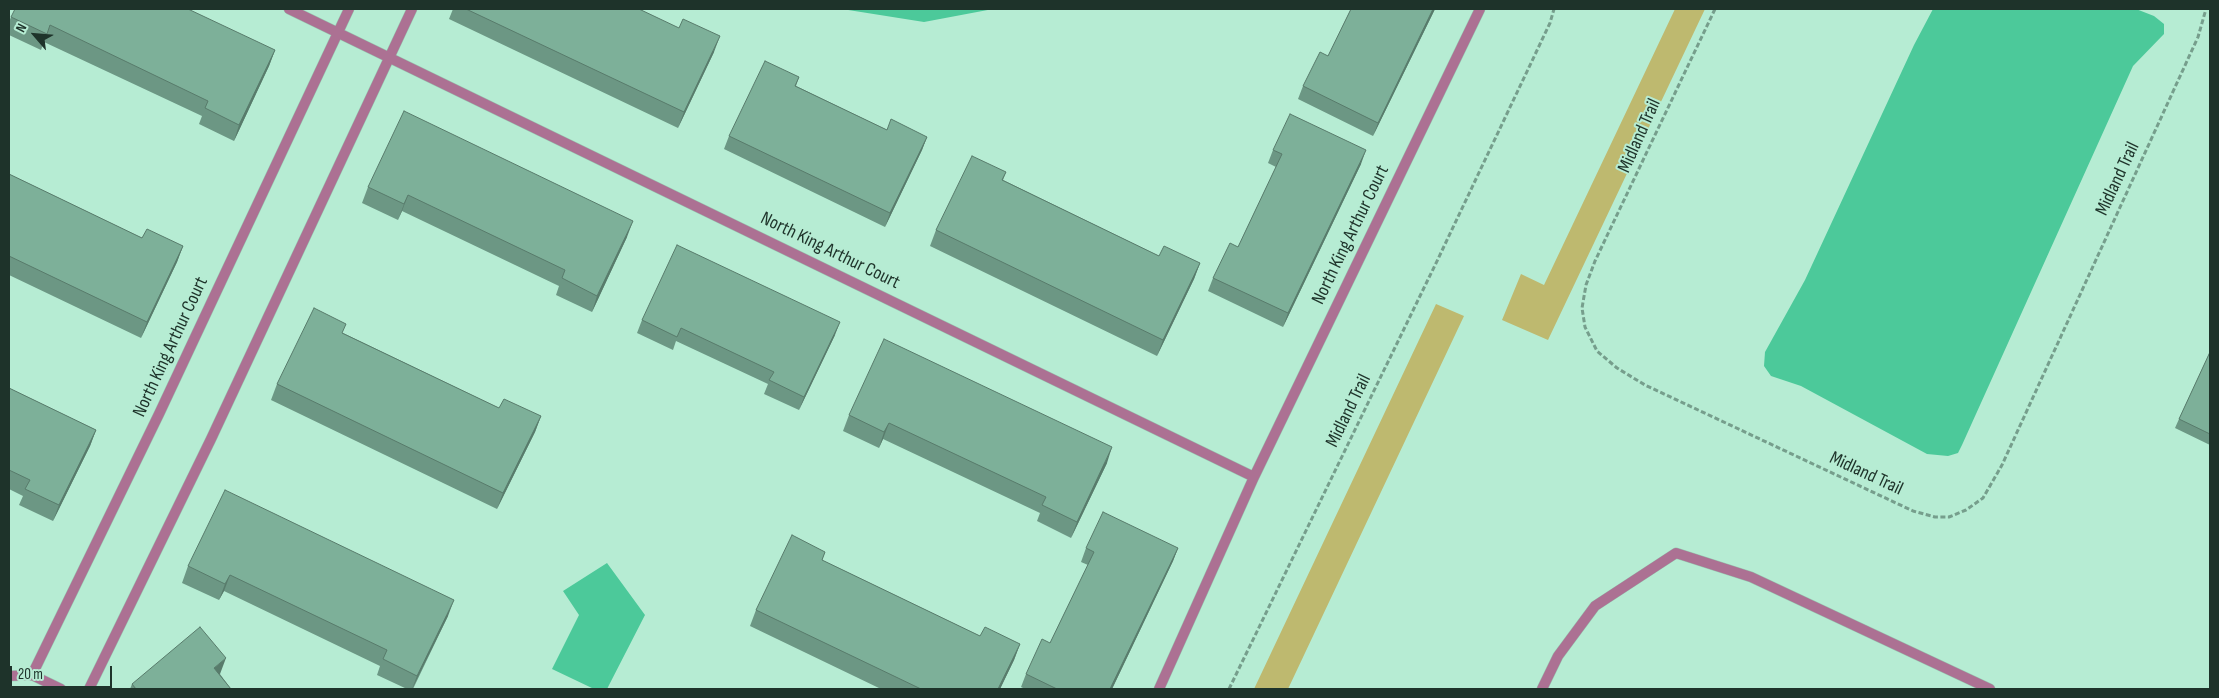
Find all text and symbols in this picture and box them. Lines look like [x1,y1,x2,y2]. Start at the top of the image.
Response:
north arrow [10,10,60,60]
text: N [12,21,30,35]
street label: Midland Trail [1614,96,1666,176]
street label: Midland Trail [2091,139,2145,219]
street label: North King Arthur Court [1307,162,1395,308]
street label: North King Arthur Court [757,207,903,295]
street label: North King Arthur Court [129,273,213,421]
street label: Midland Trail [1322,371,1376,451]
street label: Midland Trail [1826,447,1906,501]
scale bar [12,656,115,688]
text: 20 m [18,665,43,684]

